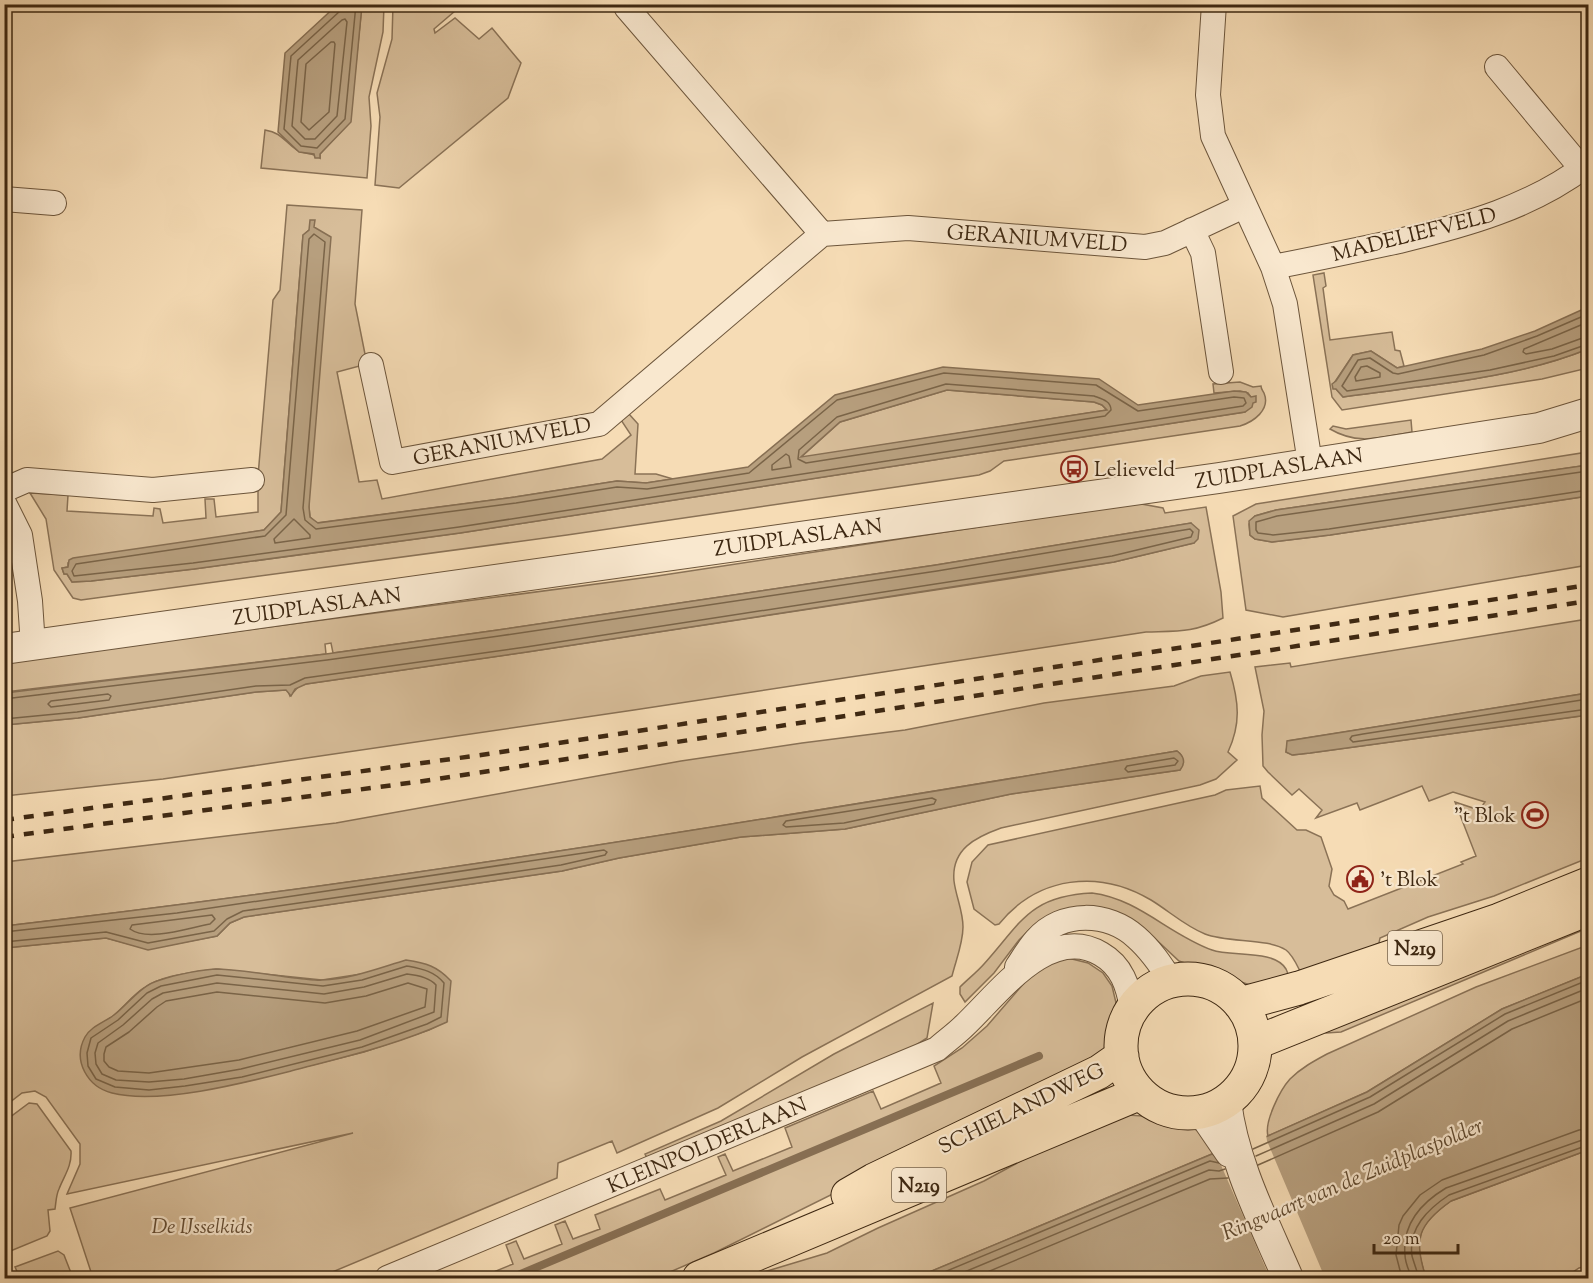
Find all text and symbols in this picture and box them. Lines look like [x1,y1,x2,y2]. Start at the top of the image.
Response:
street label: MADELIEFVELD [1329,201,1500,271]
street label: GERANIUMVELD [946,219,1128,261]
street label: GERANIUMVELD [411,411,594,475]
street label: ZUIDPLASLAAN [1193,442,1366,498]
bus stop icon: Lelieveld [1059,454,1089,484]
place label: Lelieveld [1094,456,1175,486]
street label: ZUIDPLASLAAN [712,512,885,566]
street label: ZUIDPLASLAAN [231,581,404,635]
sports icon: "t Blok [1520,800,1550,830]
place label: "t Blok [1454,802,1517,832]
public building icon: 't Blok [1345,864,1375,894]
place label: 't Blok [1380,866,1439,896]
road number: N219 [1388,931,1442,965]
street label: SCHIELANDWEG [934,1057,1110,1163]
street label: KLEINPOLDERLAAN [603,1091,813,1203]
water label: Ringvaart van de Zuidplaspolder [1218,1111,1489,1250]
road number: N219 [892,1168,946,1202]
park label: De IJsselkids [152,1213,253,1243]
scale bar [1374,1217,1458,1255]
text: 20 m [1383,1227,1420,1253]

